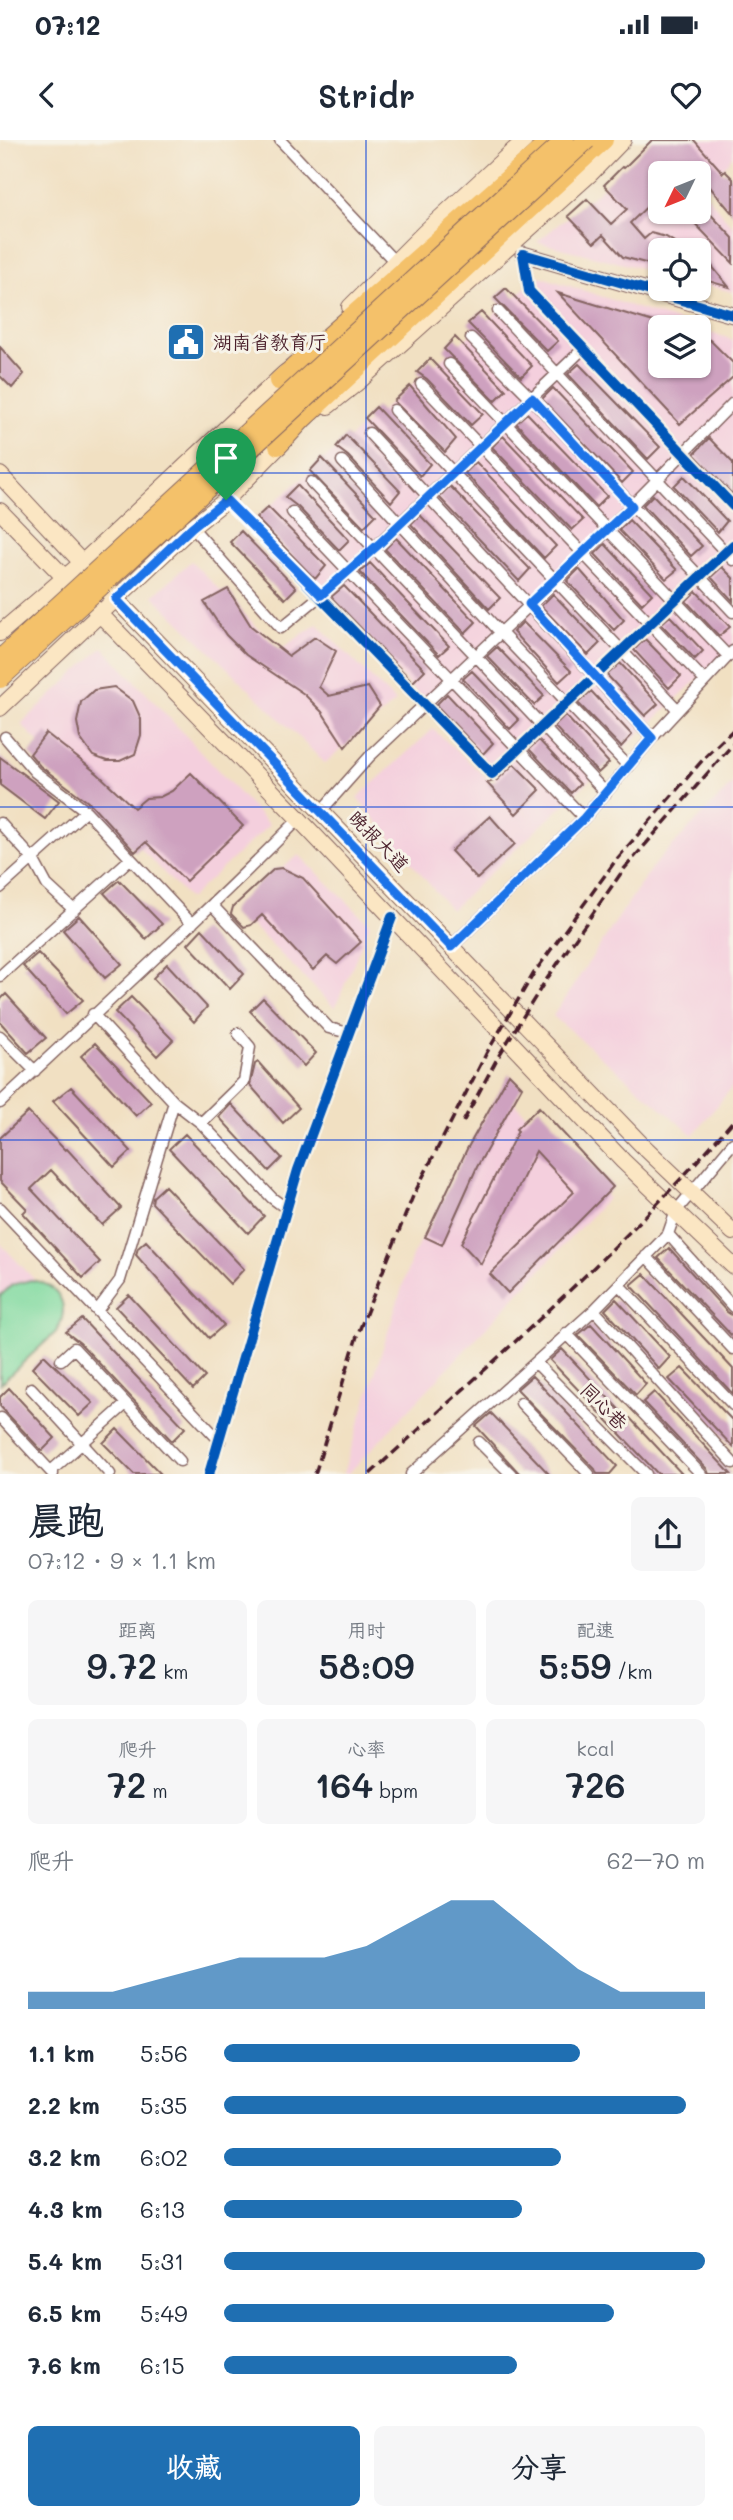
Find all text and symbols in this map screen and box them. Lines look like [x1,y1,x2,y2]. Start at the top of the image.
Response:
text: 07:12 [35,8,101,42]
text: Stridr [318,74,415,116]
icon: back [28,76,66,114]
icon: heart [667,76,705,114]
north arrow [648,161,710,224]
map controls [648,161,711,378]
button: locate [648,238,711,301]
button: layers [648,315,711,378]
public building icon: 湖南省教育厅 [165,321,207,363]
place label: 湖南省教育厅 [213,329,327,354]
pin [196,428,256,500]
icon: arrive [207,439,245,477]
street label: 晚报大道 [344,805,415,877]
street label: 同心巷 [575,1377,633,1435]
text: 晨跑 [28,1494,104,1544]
button: share [631,1497,705,1571]
text: 07:12 · 9 × 1.1 km [28,1545,216,1575]
text: 距离 [118,1617,157,1642]
text: 用时 [347,1617,386,1642]
text: 配速 [576,1617,615,1642]
text: 9.72 [87,1642,157,1688]
text: 58:09 [318,1642,415,1688]
text: 5:59 [538,1642,611,1688]
text: km [157,1659,188,1684]
text: /km [611,1659,653,1684]
text: 爬升 [118,1736,157,1761]
text: 心率 [347,1736,386,1761]
text: kcal [577,1736,614,1761]
text: 72 [107,1761,146,1807]
text: 164 [315,1761,373,1807]
text: 726 [565,1761,626,1807]
text: m [146,1778,168,1803]
text: bpm [373,1778,418,1803]
text: 爬升 [28,1845,74,1875]
text: 62–70 m [607,1845,705,1875]
text: 1.1 km [28,2038,94,2068]
text: 5:56 [140,2038,188,2068]
text: 2.2 km [28,2090,100,2120]
text: 5:35 [140,2090,187,2120]
text: 3.2 km [28,2142,101,2172]
text: 6:02 [140,2142,188,2172]
text: 4.3 km [28,2194,102,2224]
text: 6:13 [140,2194,185,2224]
text: 5.4 km [28,2246,102,2276]
text: 5:31 [140,2246,184,2276]
text: 6.5 km [28,2298,101,2328]
text: 5:49 [140,2298,188,2328]
text: 7.6 km [28,2350,101,2380]
text: 6:15 [140,2350,185,2380]
button: 收藏 [28,2426,360,2506]
button: 分享 [374,2426,705,2506]

